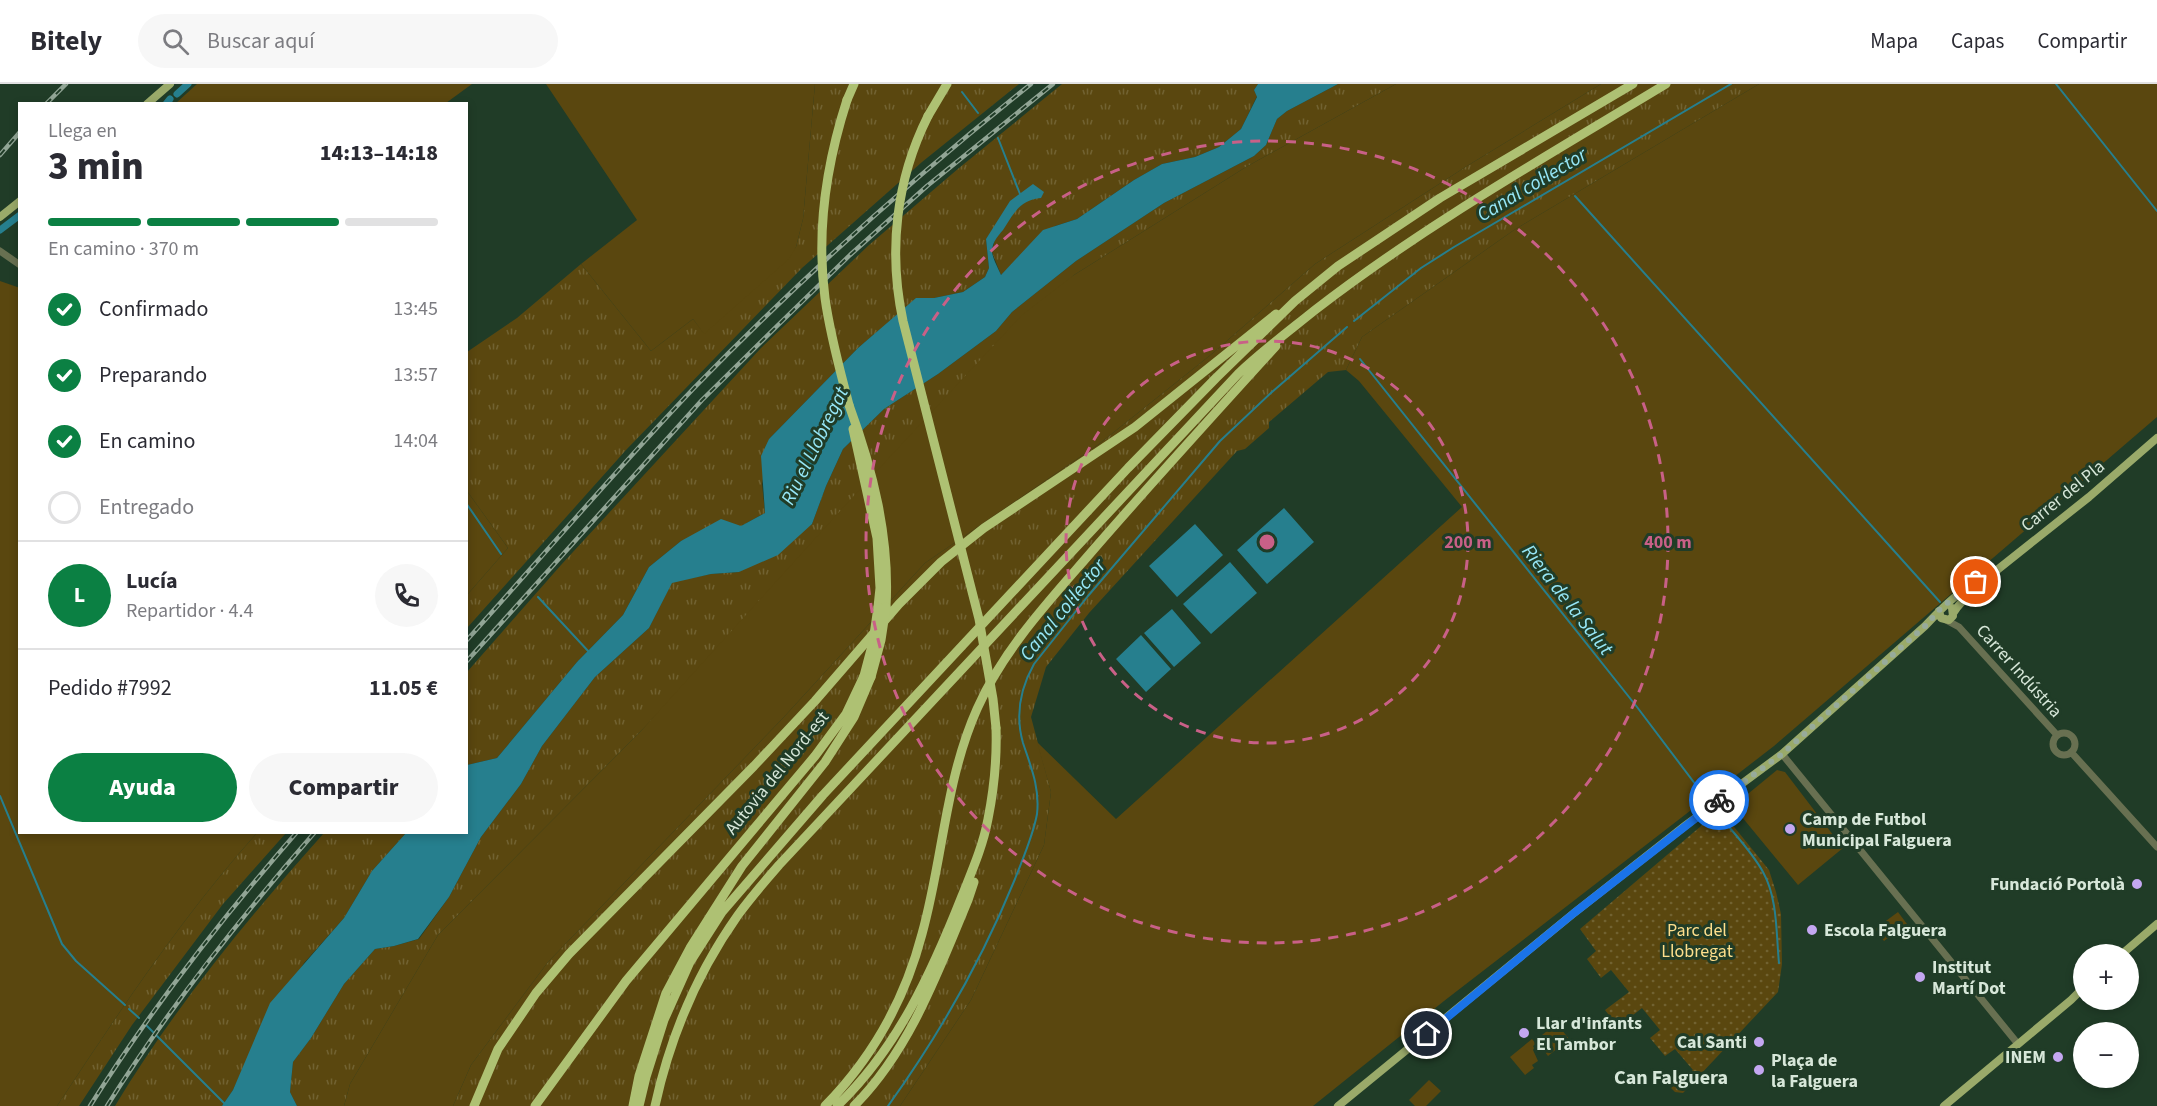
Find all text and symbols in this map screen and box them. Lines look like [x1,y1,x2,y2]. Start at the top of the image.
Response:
search box [138,14,558,68]
text: Bitely [30,21,102,61]
icon: search [159,25,192,58]
text: Buscar aquí [207,25,315,57]
text: Mapa [1870,26,1918,56]
text: Capas [1951,26,2004,56]
text: Compartir [2037,26,2127,56]
text: Llega en [48,117,117,145]
text: 14:13–14:18 [320,137,438,169]
text: 3 min [48,139,144,195]
water label: Canal col·lector [1472,141,1593,229]
text: En camino · 370 m [48,235,199,263]
icon: check [48,293,81,326]
text: Confirmado [99,293,208,325]
text: 13:45 [393,295,438,323]
icon: check [48,359,81,392]
text: Preparando [99,359,207,391]
text: 13:57 [393,361,438,389]
water label: Riu el Llobregat [774,382,856,510]
icon: check [48,425,81,458]
text: En camino [99,425,196,457]
text: 14:04 [393,427,438,455]
street label: Carrer del Pla [2016,454,2110,538]
text: Entregado [99,491,194,523]
text: 200 m [1444,530,1492,555]
text: 400 m [1644,530,1692,555]
centre of rings [1257,532,1277,552]
water label: Riera de la Salut [1515,539,1619,662]
water label: Canal col·lector [1013,552,1114,667]
pin [1950,556,2001,607]
button: phone [375,564,438,627]
text: Lucía [126,565,178,597]
icon: bag [1959,565,1992,598]
text: L [74,579,85,611]
text: Repartidor · 4.4 [126,597,253,625]
street label: Carrer Indústria [1970,619,2068,723]
text: Pedido #7992 [48,672,172,704]
text: 11.05 € [369,672,438,704]
street label: Autovia del Nord-est [719,706,835,840]
button: Ayuda [48,753,237,822]
button: Compartir [249,753,438,822]
courier [1689,770,1749,830]
icon: bike [1703,784,1736,817]
place label: Camp de Futbol Municipal Falguera [1802,807,1952,853]
marker: Camp de Futbol Municipal Falguera [1783,822,1797,836]
place label: Fundació Portolà [1990,872,2125,897]
marker: Fundació Portolà [2130,877,2144,891]
park label: Parc del Llobregat [1661,918,1733,964]
place label: Escola Falguera [1824,918,1947,943]
marker: Escola Falguera [1805,923,1819,937]
map controls [2073,944,2139,1088]
button: + [2073,944,2139,1010]
place label: Institut Martí Dot [1932,955,2006,1001]
marker: Institut Martí Dot [1913,970,1927,984]
pin [1401,1008,1452,1059]
place label: Llar d'infants El Tambor [1536,1011,1642,1057]
icon: home [1410,1017,1443,1050]
button: − [2073,1022,2139,1088]
marker: Llar d'infants El Tambor [1517,1026,1531,1040]
place label: Cal Santi [1677,1030,1747,1055]
marker: Cal Santi [1752,1035,1766,1049]
place label: INEM [2005,1045,2046,1070]
place label: Plaça de la Falguera [1771,1048,1858,1094]
marker: INEM [2051,1050,2065,1064]
marker: Plaça de la Falguera [1752,1063,1766,1077]
district label: Can Falguera [1614,1064,1728,1092]

